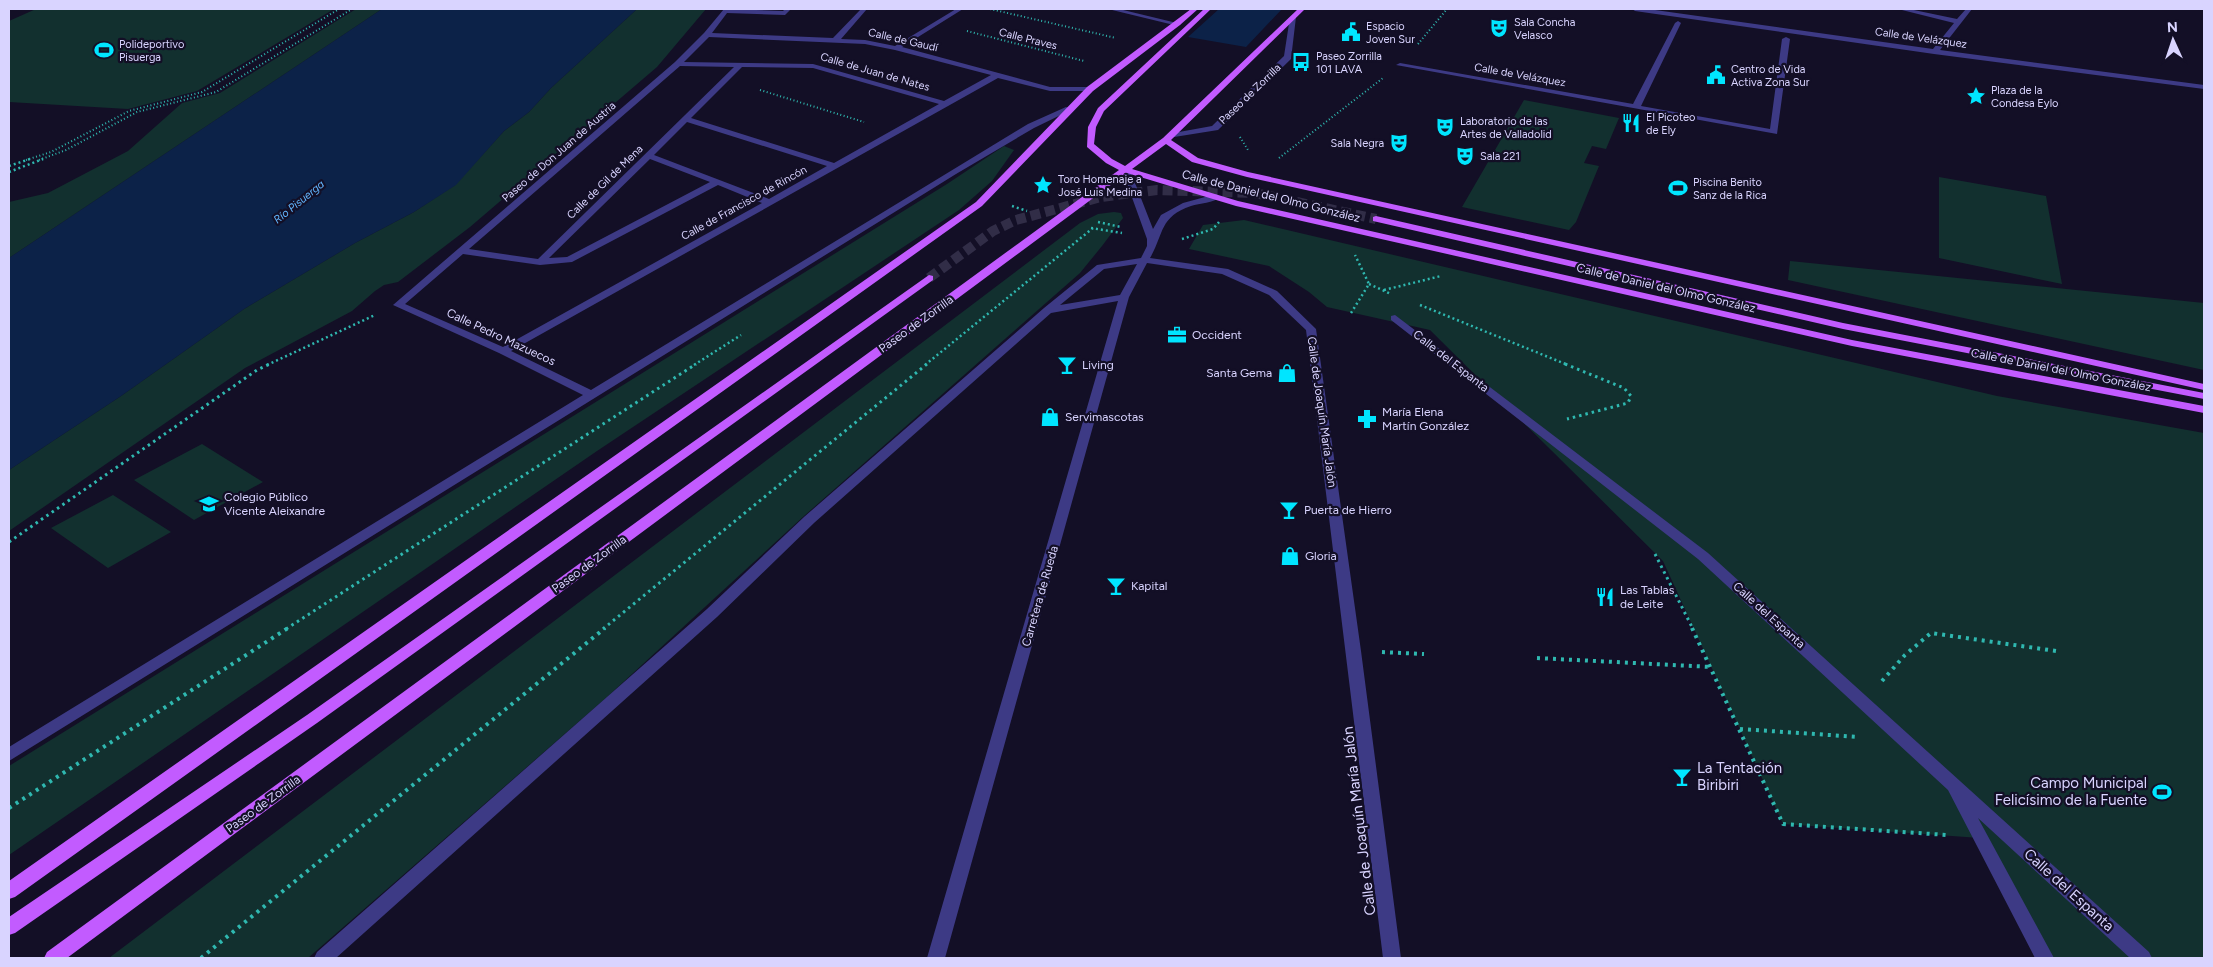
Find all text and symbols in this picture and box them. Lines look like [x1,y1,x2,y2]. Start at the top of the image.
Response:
north arrow [2148,15,2198,65]
place label: Sala Concha Velasco [1514,16,1575,42]
theatre icon: Sala Concha Velasco [1488,17,1510,39]
text: N [2166,19,2178,36]
place label: Espacio Joven Sur [1366,20,1415,46]
public building icon: Espacio Joven Sur [1340,21,1362,43]
street label: Calle de Velázquez [1874,25,1968,51]
street label: Calle de Gaudí [867,26,940,54]
street label: Calle Praves [998,26,1058,52]
place label: Polideportivo Pisuerga [119,38,184,64]
sports icon: Polideportivo Pisuerga [93,39,115,61]
street label: Calle de Juan de Nates [819,50,931,94]
place label: Paseo Zorrilla 101 LAVA [1316,50,1382,76]
bus stop icon: Paseo Zorrilla 101 LAVA [1290,51,1312,73]
street label: Paseo de Zorrilla [1216,61,1284,127]
street label: Calle de Velázquez [1473,61,1567,89]
place label: Centro de Vida Activa Zona Sur [1731,63,1810,89]
public building icon: Centro de Vida Activa Zona Sur [1705,64,1727,86]
place label: Plaza de la Condesa Eylo [1991,84,2058,110]
place icon: Plaza de la Condesa Eylo [1965,85,1987,107]
street label: Paseo de Don Juan de Austria [500,99,618,205]
place label: El Picoteo de Ely [1646,111,1695,137]
restaurant icon: El Picoteo de Ely [1620,112,1642,134]
place label: Laboratorio de las Artes de Valladolid [1460,115,1552,141]
theatre icon: Laboratorio de las Artes de Valladolid [1434,116,1456,138]
theatre icon: Sala Negra [1388,132,1410,154]
place label: Sala Negra [1331,137,1384,150]
street label: Calle de Gil de Mena [564,142,646,222]
theatre icon: Sala 221 [1454,145,1476,167]
place label: Sala 221 [1480,150,1520,163]
street label: Calle de Francisco de Rincón [679,163,809,243]
street label: Calle de Daniel del Olmo González [1180,167,1362,225]
place label: Toro Homenaje a José Luis Medina [1058,173,1142,199]
place icon: Toro Homenaje a José Luis Medina [1032,174,1054,196]
place label: Piscina Benito Sanz de la Rica [1693,176,1767,202]
water label: Río Pisuerga [271,177,327,226]
sports icon: Piscina Benito Sanz de la Rica [1667,177,1689,199]
street label: Calle de Daniel del Olmo González [1575,261,1757,315]
street label: Paseo de Zorrilla [876,292,956,356]
street label: Calle Pedro Mazuecos [444,306,558,369]
office icon: Occident [1166,324,1188,346]
street label: Calle del Espanta [1410,327,1492,395]
place label: Occident [1192,328,1242,342]
street label: Calle de Joaquín María Jalón [1304,336,1340,489]
street label: Calle de Daniel del Olmo González [1970,346,2152,394]
bar icon: Living [1056,354,1078,376]
place label: Living [1082,358,1114,372]
shop icon: Santa Gema [1276,362,1298,384]
place label: Santa Gema [1206,366,1272,380]
place label: María Elena Martín González [1382,405,1469,433]
shop icon: Servimascotas [1039,406,1061,428]
pharmacy icon: María Elena Martín González [1356,408,1378,430]
place label: Servimascotas [1065,410,1144,424]
place label: Colegio Público Vicente Aleixandre [224,490,326,518]
school or university icon: Colegio Público Vicente Aleixandre [198,493,220,515]
bar icon: Puerta de Hierro [1278,499,1300,521]
place label: Puerta de Hierro [1304,503,1392,517]
street label: Paseo de Zorrilla [549,532,629,596]
street label: Carretera de Rueda [1019,544,1061,648]
shop icon: Gloria [1279,545,1301,567]
place label: Gloria [1305,549,1337,563]
bar icon: Kapital [1105,575,1127,597]
place label: Kapital [1131,579,1167,593]
street label: Calle del Espanta [1730,579,1808,651]
place label: Las Tablas de Leite [1620,583,1675,611]
restaurant icon: Las Tablas de Leite [1594,586,1616,608]
street label: Calle de Joaquín María Jalón [1338,725,1380,917]
place label: La Tentación Biribiri [1697,759,1782,794]
bar icon: La Tentación Biribiri [1671,766,1693,788]
street label: Paseo de Zorrilla [223,772,303,836]
place label: Campo Municipal Felicísimo de la Fuente [1995,774,2147,809]
sports icon: Campo Municipal Felicísimo de la Fuente [2151,781,2173,803]
street label: Calle del Espanta [2020,845,2118,935]

